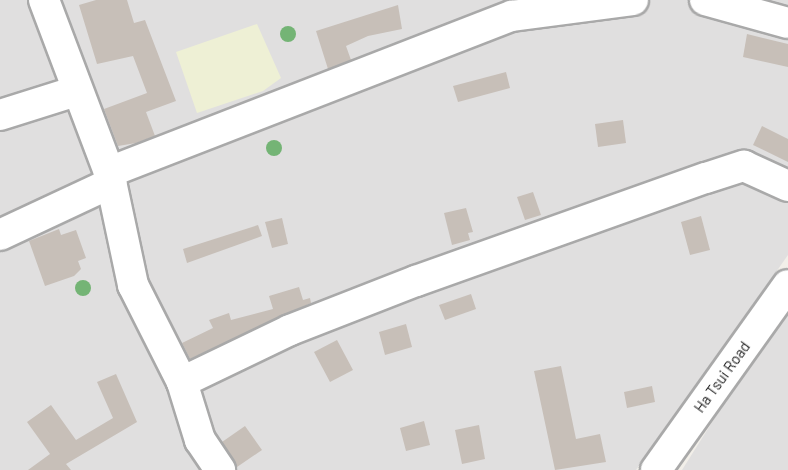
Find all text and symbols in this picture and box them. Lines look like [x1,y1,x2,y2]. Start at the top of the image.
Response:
street label: Ha Tsui Road [690,338,754,416]

